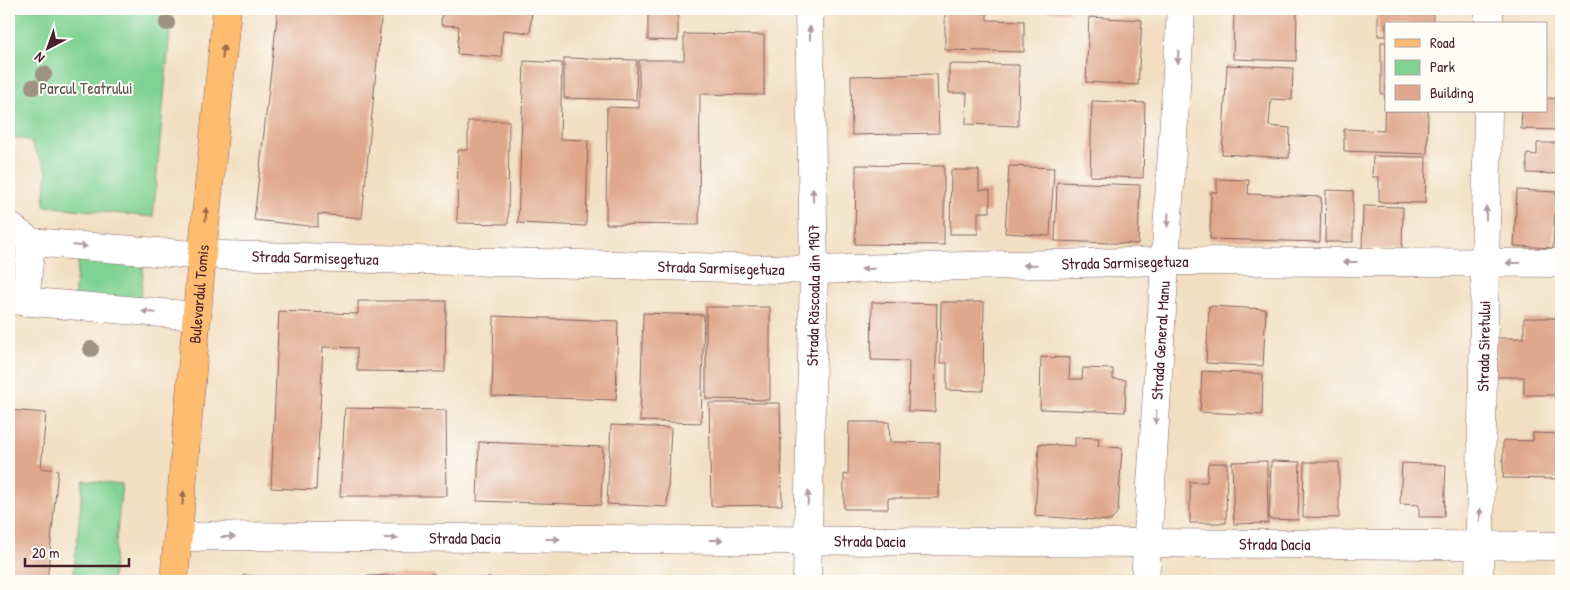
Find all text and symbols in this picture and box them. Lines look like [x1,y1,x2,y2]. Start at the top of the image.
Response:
north arrow [22,22,72,72]
legend [1385,22,1548,112]
one-way arrow [805,24,813,40]
text: Road [1430,32,1455,53]
one-way arrow [219,44,227,60]
text: N [30,48,48,68]
one-way arrow [1174,50,1182,66]
text: Park [1430,56,1455,77]
park label: Parcul Teatrului [39,77,133,99]
text: Building [1430,82,1474,103]
one-way arrow [809,187,817,203]
one-way arrow [1482,204,1490,220]
one-way arrow [203,206,211,222]
one-way arrow [1163,212,1171,228]
street label: Strada Răscoala din 1907 [801,224,825,366]
one-way arrow [72,242,88,250]
street label: Bulevardul Tomis [183,244,214,344]
street label: Strada Sarmisegetuza [252,245,379,270]
street label: Strada Sarmisegetuza [1061,250,1189,275]
street label: Strada Sarmisegetuza [657,255,785,280]
one-way arrow [1342,258,1358,266]
one-way arrow [1504,259,1520,267]
one-way arrow [1022,261,1038,269]
one-way arrow [859,265,875,273]
street label: Strada General Manu [1145,280,1175,401]
street label: Strada Siretului [1472,300,1495,392]
one-way arrow [141,307,157,315]
one-way arrow [1151,409,1159,425]
one-way arrow [805,489,813,505]
one-way arrow [179,490,187,506]
one-way arrow [1477,507,1485,523]
street label: Strada Dacia [429,527,501,549]
street label: Strada Dacia [834,530,906,552]
one-way arrow [220,533,236,541]
street label: Strada Dacia [1239,533,1311,555]
one-way arrow [383,534,399,542]
scale bar [25,535,129,567]
one-way arrow [545,535,561,543]
one-way arrow [708,536,724,544]
text: 20 m [32,542,59,563]

